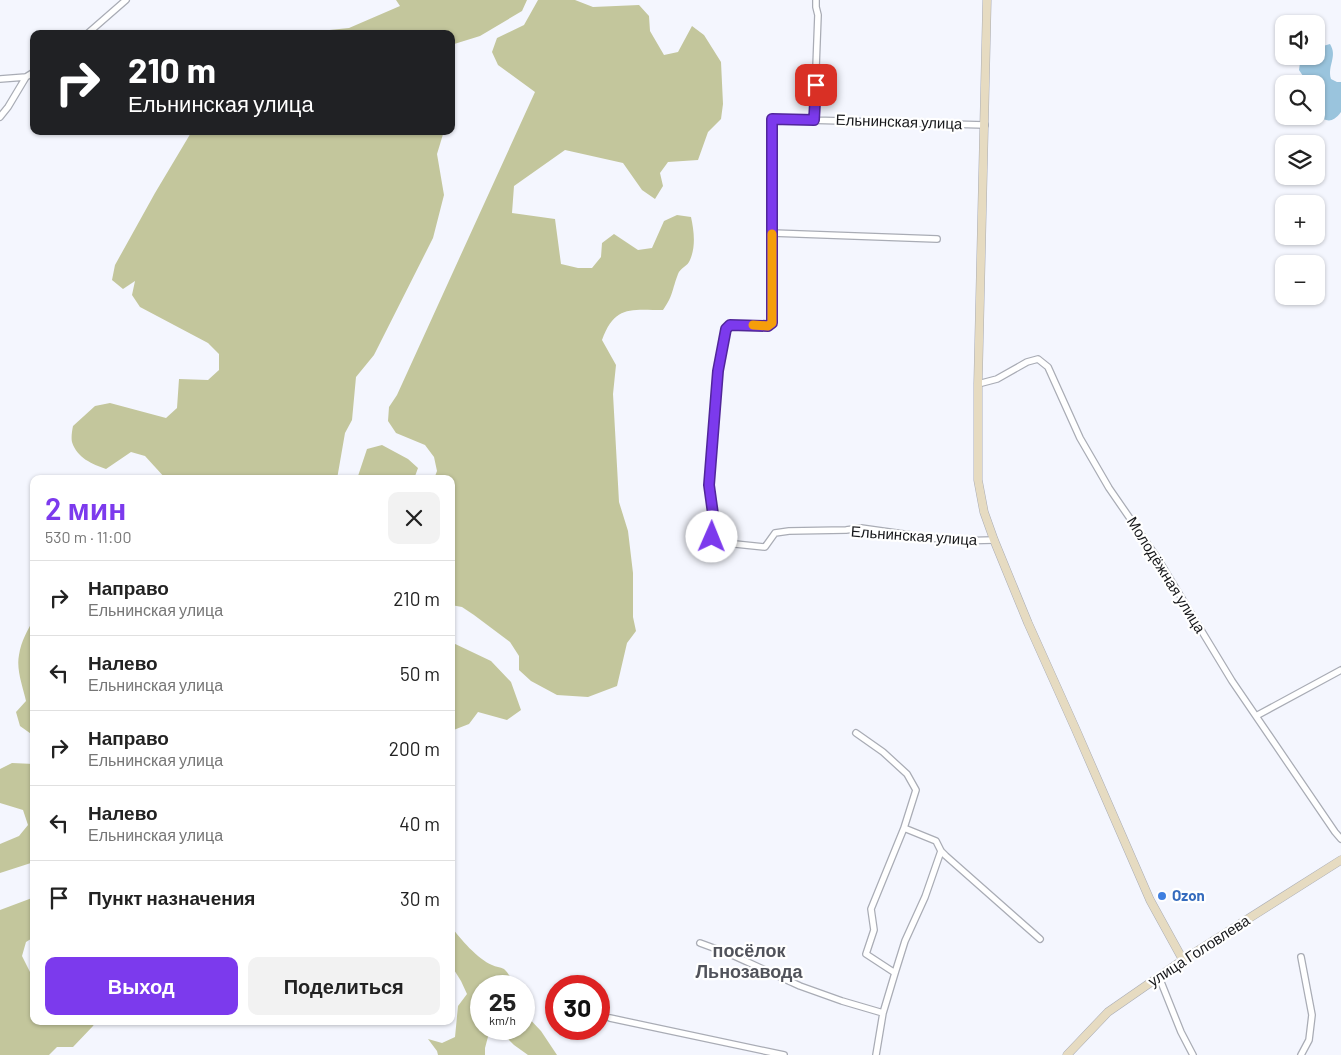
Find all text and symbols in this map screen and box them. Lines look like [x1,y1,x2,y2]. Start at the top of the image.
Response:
map controls [1275,15,1325,305]
button: sound [1275,15,1325,65]
text: 210 m [128,48,216,90]
icon: right [45,50,110,115]
pin [795,64,837,106]
icon: arrive [802,71,830,99]
button: search [1275,75,1325,125]
text: Ельнинская улица [128,90,314,116]
street label: Ельнинская улица [835,110,963,132]
button: layers [1275,135,1325,185]
button: + [1275,195,1325,245]
button: − [1275,255,1325,305]
text: 2 мин [45,490,126,526]
button: close [388,492,440,544]
position arrow [685,510,737,562]
street label: Молодёжная улица [1124,513,1210,636]
street label: Ельнинская улица [850,522,978,548]
text: 530 m · 11:00 [45,527,131,546]
text: Направо [88,576,169,599]
icon: right [45,584,73,612]
text: 210 m [393,587,440,610]
text: Ельнинская улица [88,600,223,619]
text: Налево [88,651,158,674]
icon: left [45,659,73,687]
text: 50 m [400,662,440,685]
text: Ельнинская улица [88,675,223,694]
text: Направо [88,726,169,749]
icon: right [45,734,73,762]
text: 200 m [389,737,440,760]
text: Ельнинская улица [88,750,223,769]
text: Налево [88,801,158,824]
icon: left [45,809,73,837]
text: 40 m [399,812,440,835]
text: Ельнинская улица [88,825,223,844]
icon: arrive [45,884,73,912]
text: Пункт назначения [88,886,255,909]
place label: Ozon [1172,886,1205,904]
text: 30 m [400,887,440,910]
marker: Ozon [1156,890,1168,902]
street label: улица Головлева [1144,910,1253,990]
district label: посёлок Льнозавода [695,939,804,982]
button: Выход [45,957,238,1015]
button: Поделиться [248,957,440,1015]
speed limit sign: 30 [545,975,610,1040]
text: 25 [489,986,516,1016]
text: km/h [489,1013,516,1027]

